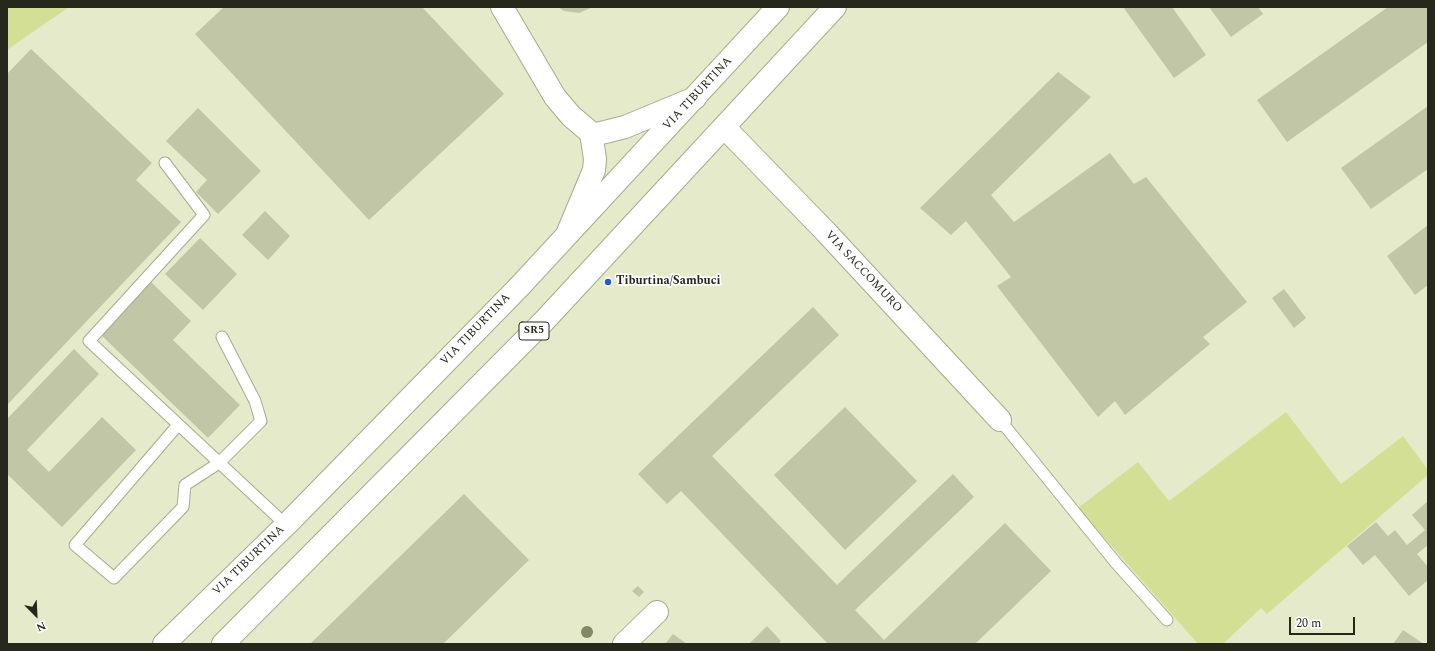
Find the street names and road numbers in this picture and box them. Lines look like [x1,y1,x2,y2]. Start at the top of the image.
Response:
street label: VIA TIBURTINA [661,55,735,133]
street label: VIA SACCOMURO [821,228,905,316]
street label: VIA TIBURTINA [438,291,514,369]
road number: SR5 [519,322,549,340]
street label: VIA TIBURTINA [210,523,288,599]

